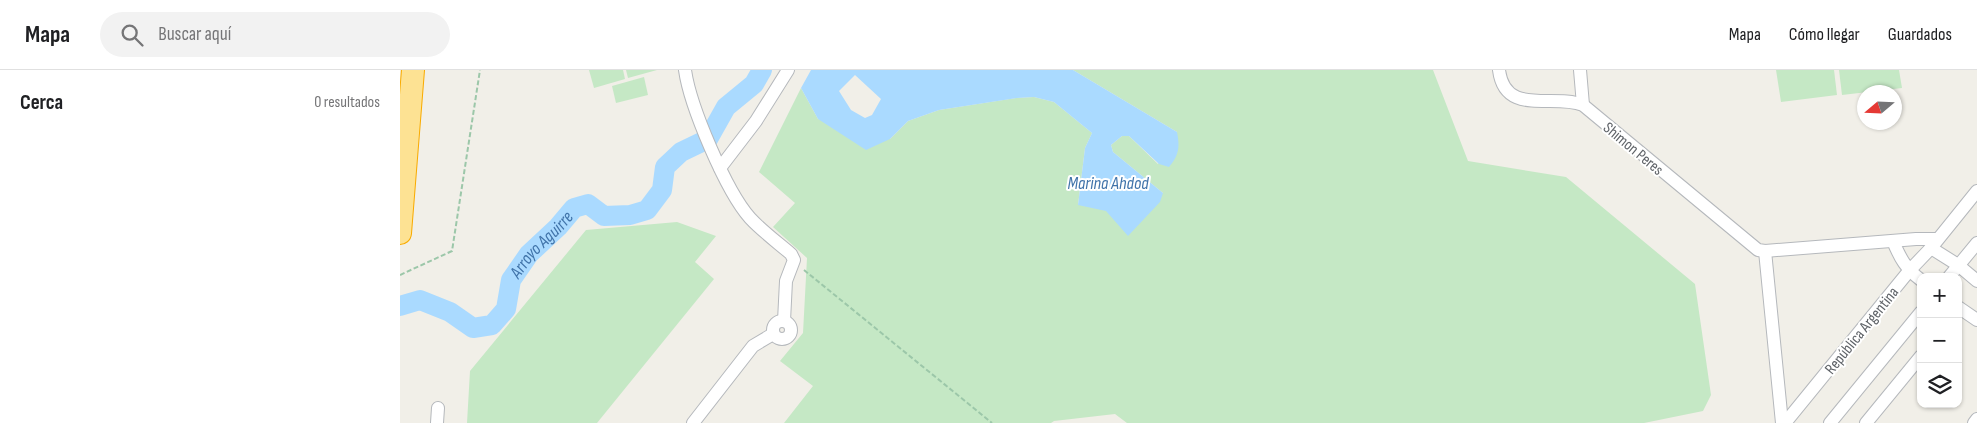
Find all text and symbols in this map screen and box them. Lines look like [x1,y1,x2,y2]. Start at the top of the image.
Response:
search box [100,12,450,57]
text: Mapa [25,20,70,49]
icon: search [118,21,146,49]
text: Buscar aquí [158,23,231,46]
text: Mapa [1729,24,1761,45]
text: Cómo llegar [1789,24,1860,45]
text: Guardados [1888,24,1952,45]
north arrow [1857,85,1902,130]
text: Cerca [20,90,63,115]
text: 0 resultados [314,93,380,112]
street label: Shimon Peres [1599,119,1667,180]
water label: Marina Ahdod [1067,173,1149,194]
water label: Arroyo Aguirre [505,207,578,283]
map controls [1917,273,1962,408]
button: + [1917,273,1962,318]
street label: República Argentina [1821,284,1903,378]
button: − [1917,318,1962,363]
button: layers [1917,363,1962,408]

